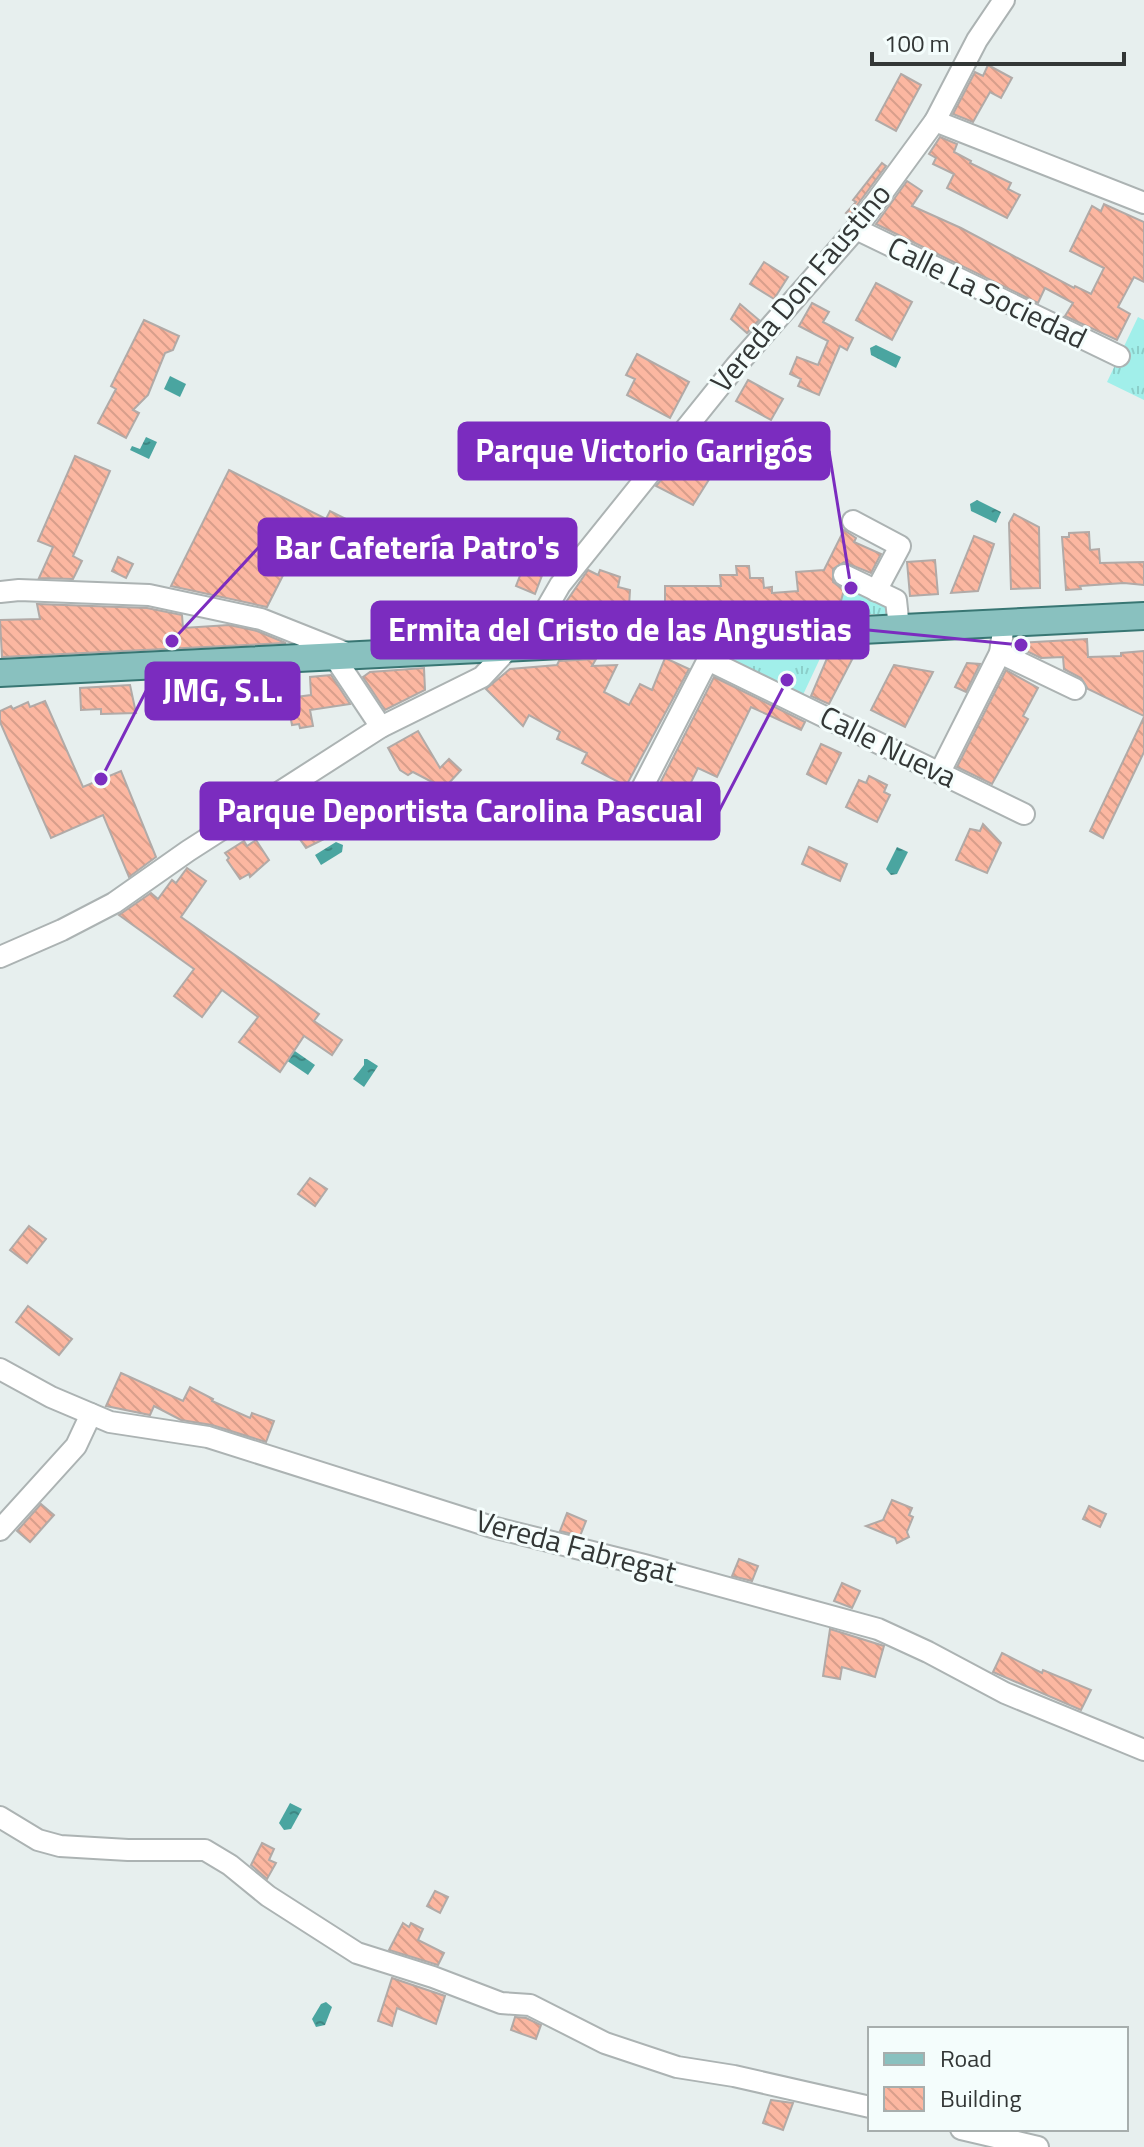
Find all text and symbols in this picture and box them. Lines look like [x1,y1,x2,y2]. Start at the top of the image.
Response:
scale bar [872,16,1124,66]
text: 100 m [884,25,950,61]
street label: Vereda Don Faustino [699,173,902,402]
street label: Calle La Sociedad [880,224,1095,360]
callout: Parque Victorio Garrigós [459,423,829,479]
text: Parque Victorio Garrigós [475,426,813,474]
callout: Bar Cafetería Patro's [259,519,576,575]
text: Bar Cafetería Patro's [274,523,560,571]
callout: Ermita del Cristo de las Angustias [372,602,868,658]
text: Ermita del Cristo de las Angustias [388,605,852,653]
callout: JMG, S.L. [146,663,299,719]
text: JMG, S.L. [162,666,284,714]
street label: Calle Nueva [812,693,965,799]
callout: Parque Deportista Carolina Pascual [201,783,719,839]
text: Parque Deportista Carolina Pascual [217,786,703,834]
street label: Vereda Fabregat [471,1497,682,1595]
legend [868,2027,1128,2131]
text: Road [940,2040,992,2076]
text: Building [940,2080,1022,2116]

